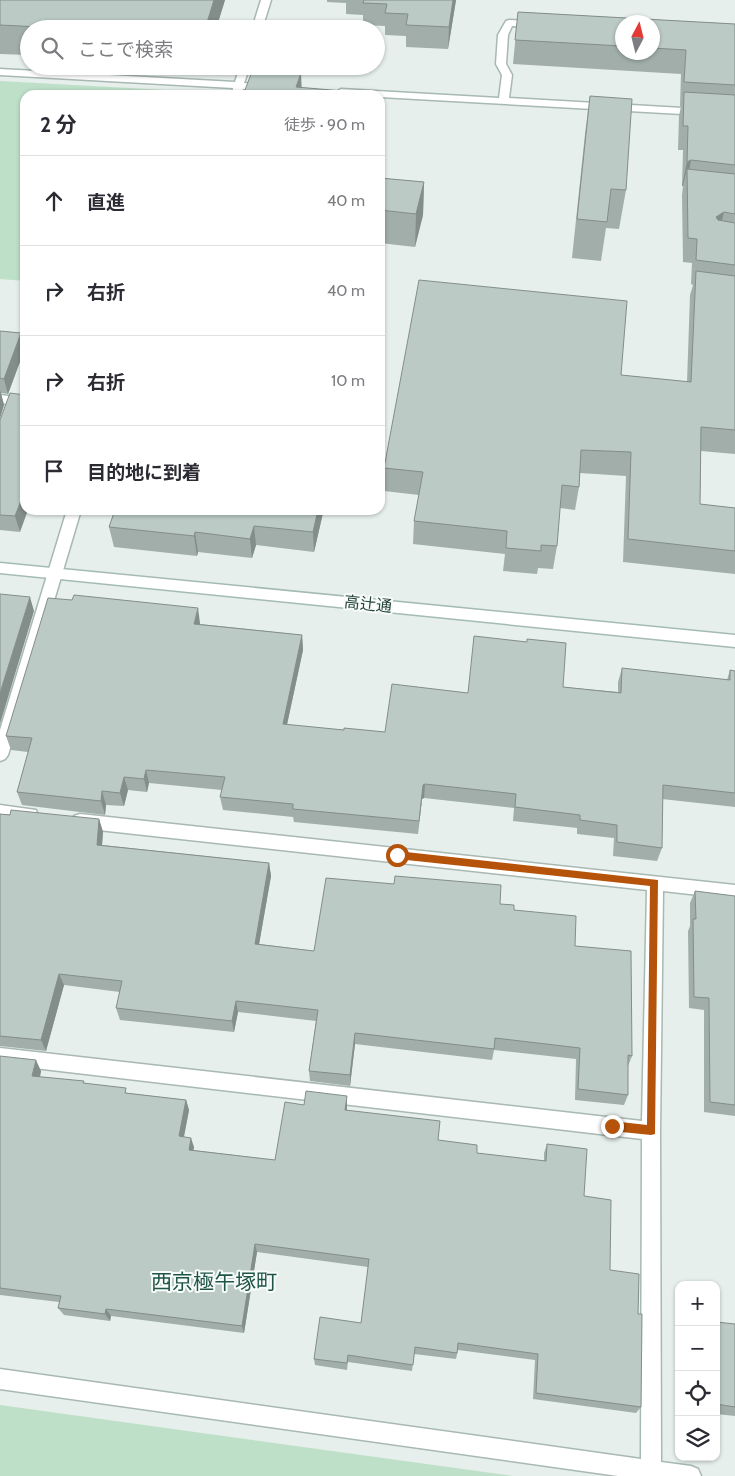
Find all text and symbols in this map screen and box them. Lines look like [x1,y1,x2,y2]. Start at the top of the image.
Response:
north arrow [615,15,660,60]
search box [20,20,385,75]
icon: search [38,34,66,62]
text: ここで検索 [78,38,173,61]
text: 2 分 [40,112,77,137]
text: 徒歩 · 90 m [284,115,365,134]
icon: ahead [40,187,68,215]
text: 直進 [87,191,125,214]
text: 40 m [327,191,365,210]
icon: right [40,277,68,305]
text: 右折 [87,281,125,304]
text: 40 m [327,281,365,300]
icon: right [40,367,68,395]
text: 右折 [87,371,125,394]
text: 10 m [331,371,365,390]
icon: arrive [40,457,68,485]
text: 目的地に到着 [87,461,201,484]
street label: 高辻通 [343,592,393,616]
route start [386,844,409,867]
route end [601,1115,624,1138]
district label: 西京極午塚町 [151,1269,277,1294]
map controls [675,1281,720,1461]
button: + [675,1281,720,1326]
button: − [675,1326,720,1371]
button: locate [675,1371,720,1416]
button: layers [675,1416,720,1461]

